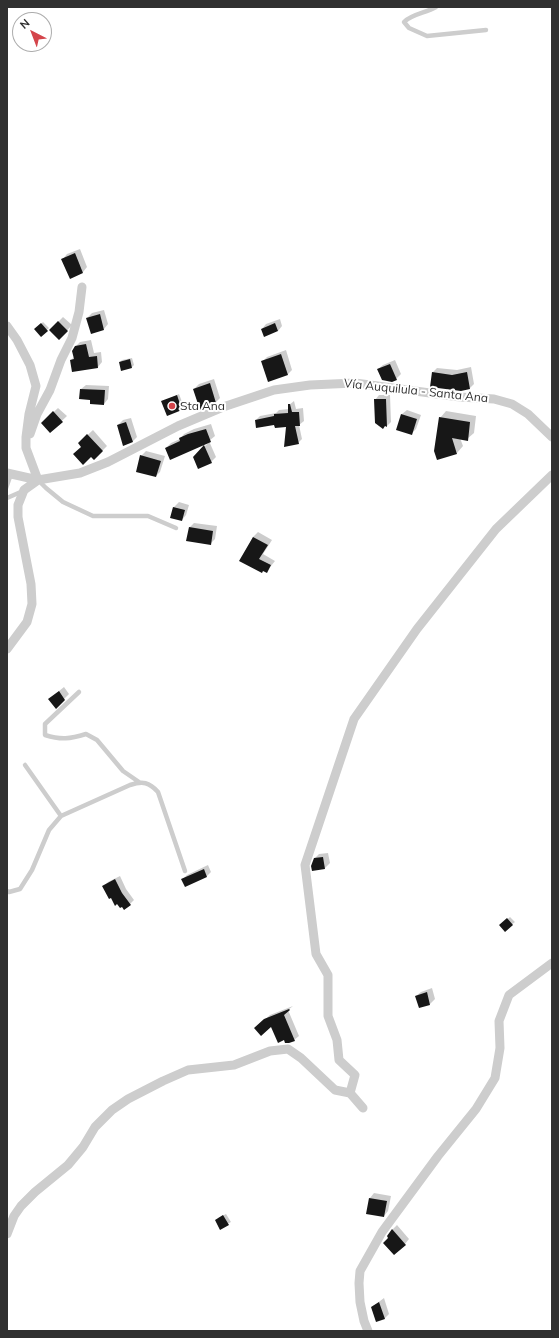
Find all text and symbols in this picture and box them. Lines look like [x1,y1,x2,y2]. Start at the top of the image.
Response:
north arrow [12,12,52,52]
text: N [17,16,32,32]
street label: Vía Auquilula - Santa Ana [343,376,489,406]
place label: Sta Ana [180,399,225,413]
marker: Sta Ana [167,401,177,411]

